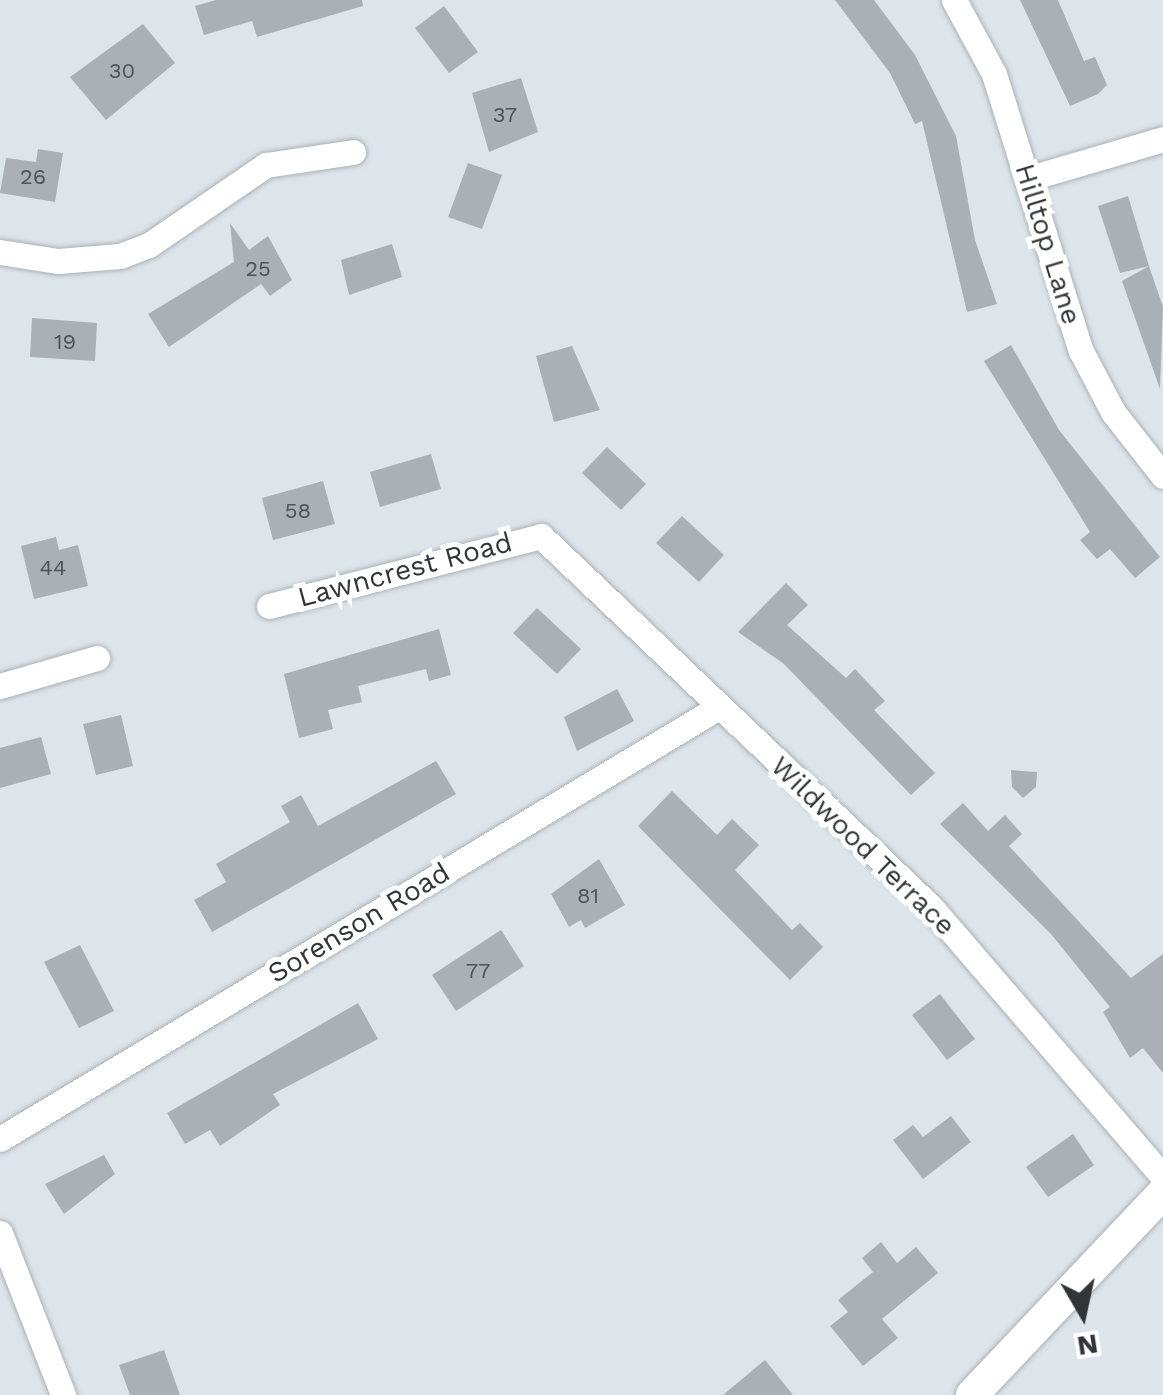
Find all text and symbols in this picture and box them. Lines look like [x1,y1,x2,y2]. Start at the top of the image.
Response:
house number: 30 [109,58,135,84]
house number: 37 [493,102,517,128]
street label: Hilltop Lane [1008,160,1088,328]
house number: 26 [20,164,46,190]
house number: 25 [245,256,271,282]
house number: 19 [54,329,76,355]
house number: 58 [285,498,311,524]
street label: Lawncrest Road [294,525,516,615]
house number: 44 [40,555,66,581]
street label: Wildwood Terrace [763,749,963,943]
street label: Sorenson Road [262,856,456,990]
house number: 81 [577,883,599,909]
house number: 77 [466,958,490,984]
north arrow [1033,1265,1133,1365]
text: N [1075,1327,1101,1363]

